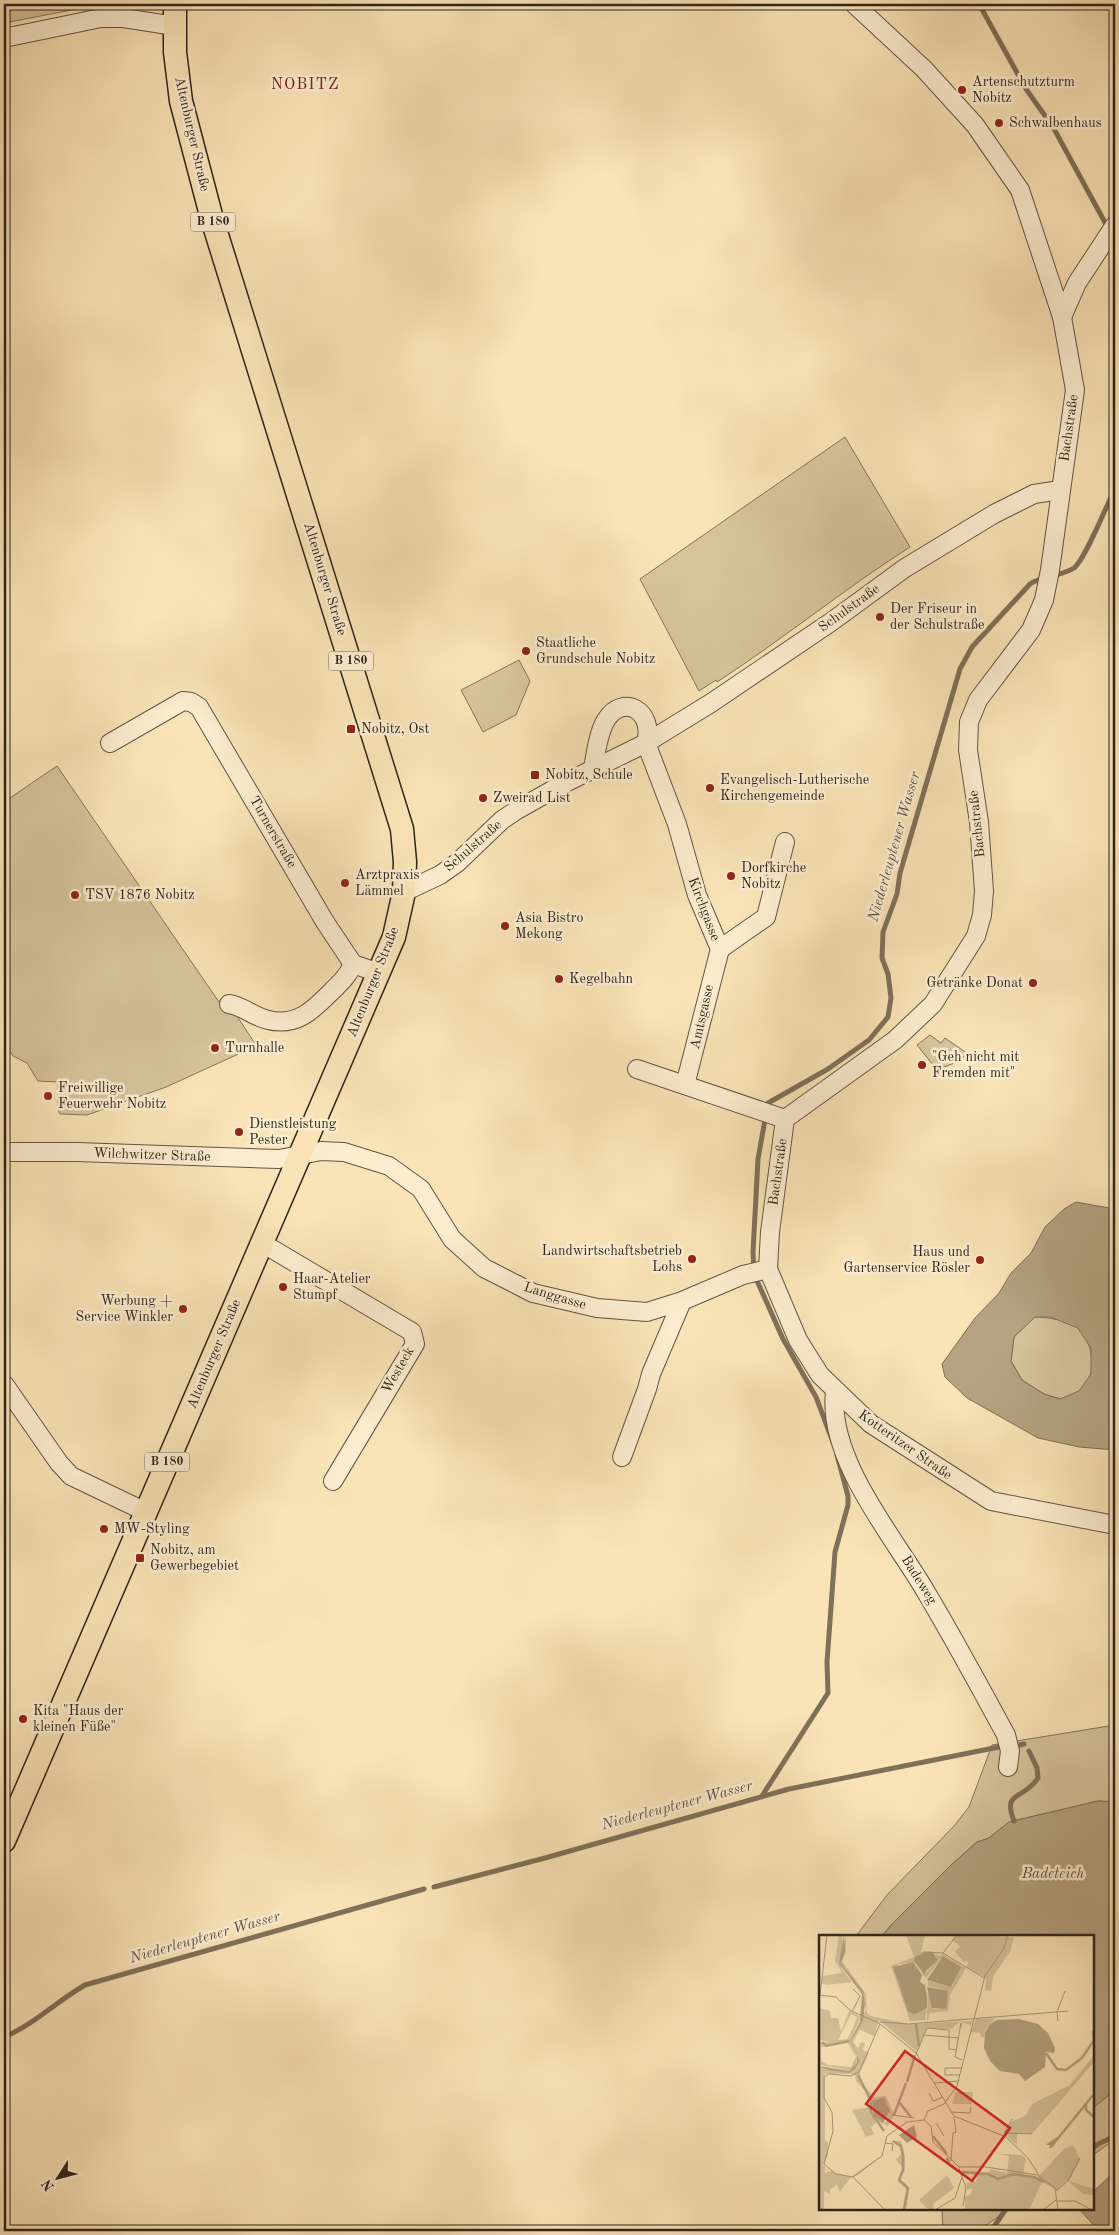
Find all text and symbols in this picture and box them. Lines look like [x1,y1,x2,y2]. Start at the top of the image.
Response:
street label: Altenburger Straße [172,75,212,193]
place label: Artenschutzturm Nobitz [972,75,1075,105]
district label: NOBITZ [271,77,339,93]
marker: Artenschutzturm Nobitz [956,84,968,96]
place label: Schwalbenhaus [1009,116,1102,130]
marker: Schwalbenhaus [993,117,1005,129]
road number: B 180 [190,212,236,232]
street label: Bachstraße [1057,393,1081,463]
street label: Altenburger Straße [301,521,349,637]
street label: Schulstraße [816,581,882,635]
place label: Der Friseur in der Schulstraße [890,602,985,632]
marker: Der Friseur in der Schulstraße [874,611,886,623]
place label: Staatliche Grundschule Nobitz [536,636,655,666]
marker: Staatliche Grundschule Nobitz [520,645,532,657]
road number: B 180 [328,651,374,670]
place label: Nobitz, Ost [361,722,429,736]
marker: Nobitz, Ost [345,723,357,735]
place label: Nobitz, Schule [545,768,633,782]
marker: Nobitz, Schule [529,769,541,781]
water label: Niederleuptener Wasser [866,770,924,925]
place label: Evangelisch-Lutherische Kirchengemeinde [720,773,869,803]
marker: Evangelisch-Lutherische Kirchengemeinde [704,782,716,794]
street label: Bachstraße [966,790,988,858]
place label: Zweirad List [493,791,571,805]
marker: Zweirad List [477,792,489,804]
street label: Turnerstraße [247,794,299,870]
street label: Schulstraße [442,817,504,875]
place label: Dorfkirche Nobitz [741,861,806,891]
place label: Arztpraxis Lämmel [355,868,420,898]
marker: Dorfkirche Nobitz [725,870,737,882]
street label: Kirchgasse [685,875,723,943]
marker: Arztpraxis Lämmel [339,877,351,889]
place label: TSV 1876 Nobitz [85,888,195,902]
marker: TSV 1876 Nobitz [69,889,81,901]
place label: Asia Bistro Mekong [515,911,584,941]
marker: Asia Bistro Mekong [499,920,511,932]
street label: Altenburger Straße [345,925,401,1039]
place label: Kegelbahn [569,972,634,986]
marker: Kegelbahn [553,973,565,985]
place label: Getränke Donat [926,976,1023,990]
marker: Getränke Donat [1027,977,1039,989]
street label: Amtsgasse [688,983,716,1051]
place label: Turnhalle [225,1041,284,1055]
marker: Turnhalle [209,1042,221,1054]
place label: "Geh nicht mit Fremden mit" [932,1050,1019,1080]
marker: "Geh nicht mit Fremden mit" [916,1059,928,1071]
place label: Freiwillige Feuerwehr Nobitz [58,1081,166,1111]
marker: Freiwillige Feuerwehr Nobitz [42,1090,54,1102]
place label: Dienstleistung Pester [249,1117,337,1147]
marker: Dienstleistung Pester [233,1126,245,1138]
street label: Bachstraße [766,1137,790,1207]
street label: Wilchwitzer Straße [93,1146,211,1164]
place label: Landwirtschaftsbetrieb Lohs [542,1244,682,1274]
place label: Haus und Gartenservice Rösler [843,1245,970,1275]
marker: Landwirtschaftsbetrieb Lohs [686,1253,698,1265]
marker: Haus und Gartenservice Rösler [974,1254,986,1266]
place label: Haar-Atelier Stumpf [293,1272,371,1302]
street label: Langgasse [522,1280,588,1312]
marker: Haar-Atelier Stumpf [277,1281,289,1293]
place label: Werbung + Service Winkler [76,1294,173,1324]
street label: Altenburger Straße [185,1297,243,1411]
marker: Werbung + Service Winkler [177,1303,189,1315]
street label: Westeck [379,1344,417,1396]
street label: Kotteritzer Straße [856,1408,954,1482]
road number: B 180 [144,1452,190,1471]
place label: MW-Styling [114,1522,190,1536]
marker: MW-Styling [98,1523,110,1535]
place label: Nobitz, am Gewerbegebiet [150,1543,239,1573]
marker: Nobitz, am Gewerbegebiet [134,1552,146,1564]
street label: Badeweg [899,1553,940,1607]
place label: Kita "Haus der kleinen Füße" [33,1704,124,1734]
marker: Kita "Haus der kleinen Füße" [17,1713,29,1725]
water label: Niederleuptener Wasser [599,1779,754,1834]
water label: Badeteich [1021,1867,1085,1882]
water label: Niederleuptener Wasser [127,1909,282,1967]
inset map [819,1935,1094,2210]
north arrow [32,2152,82,2202]
text: N [39,2176,57,2193]

